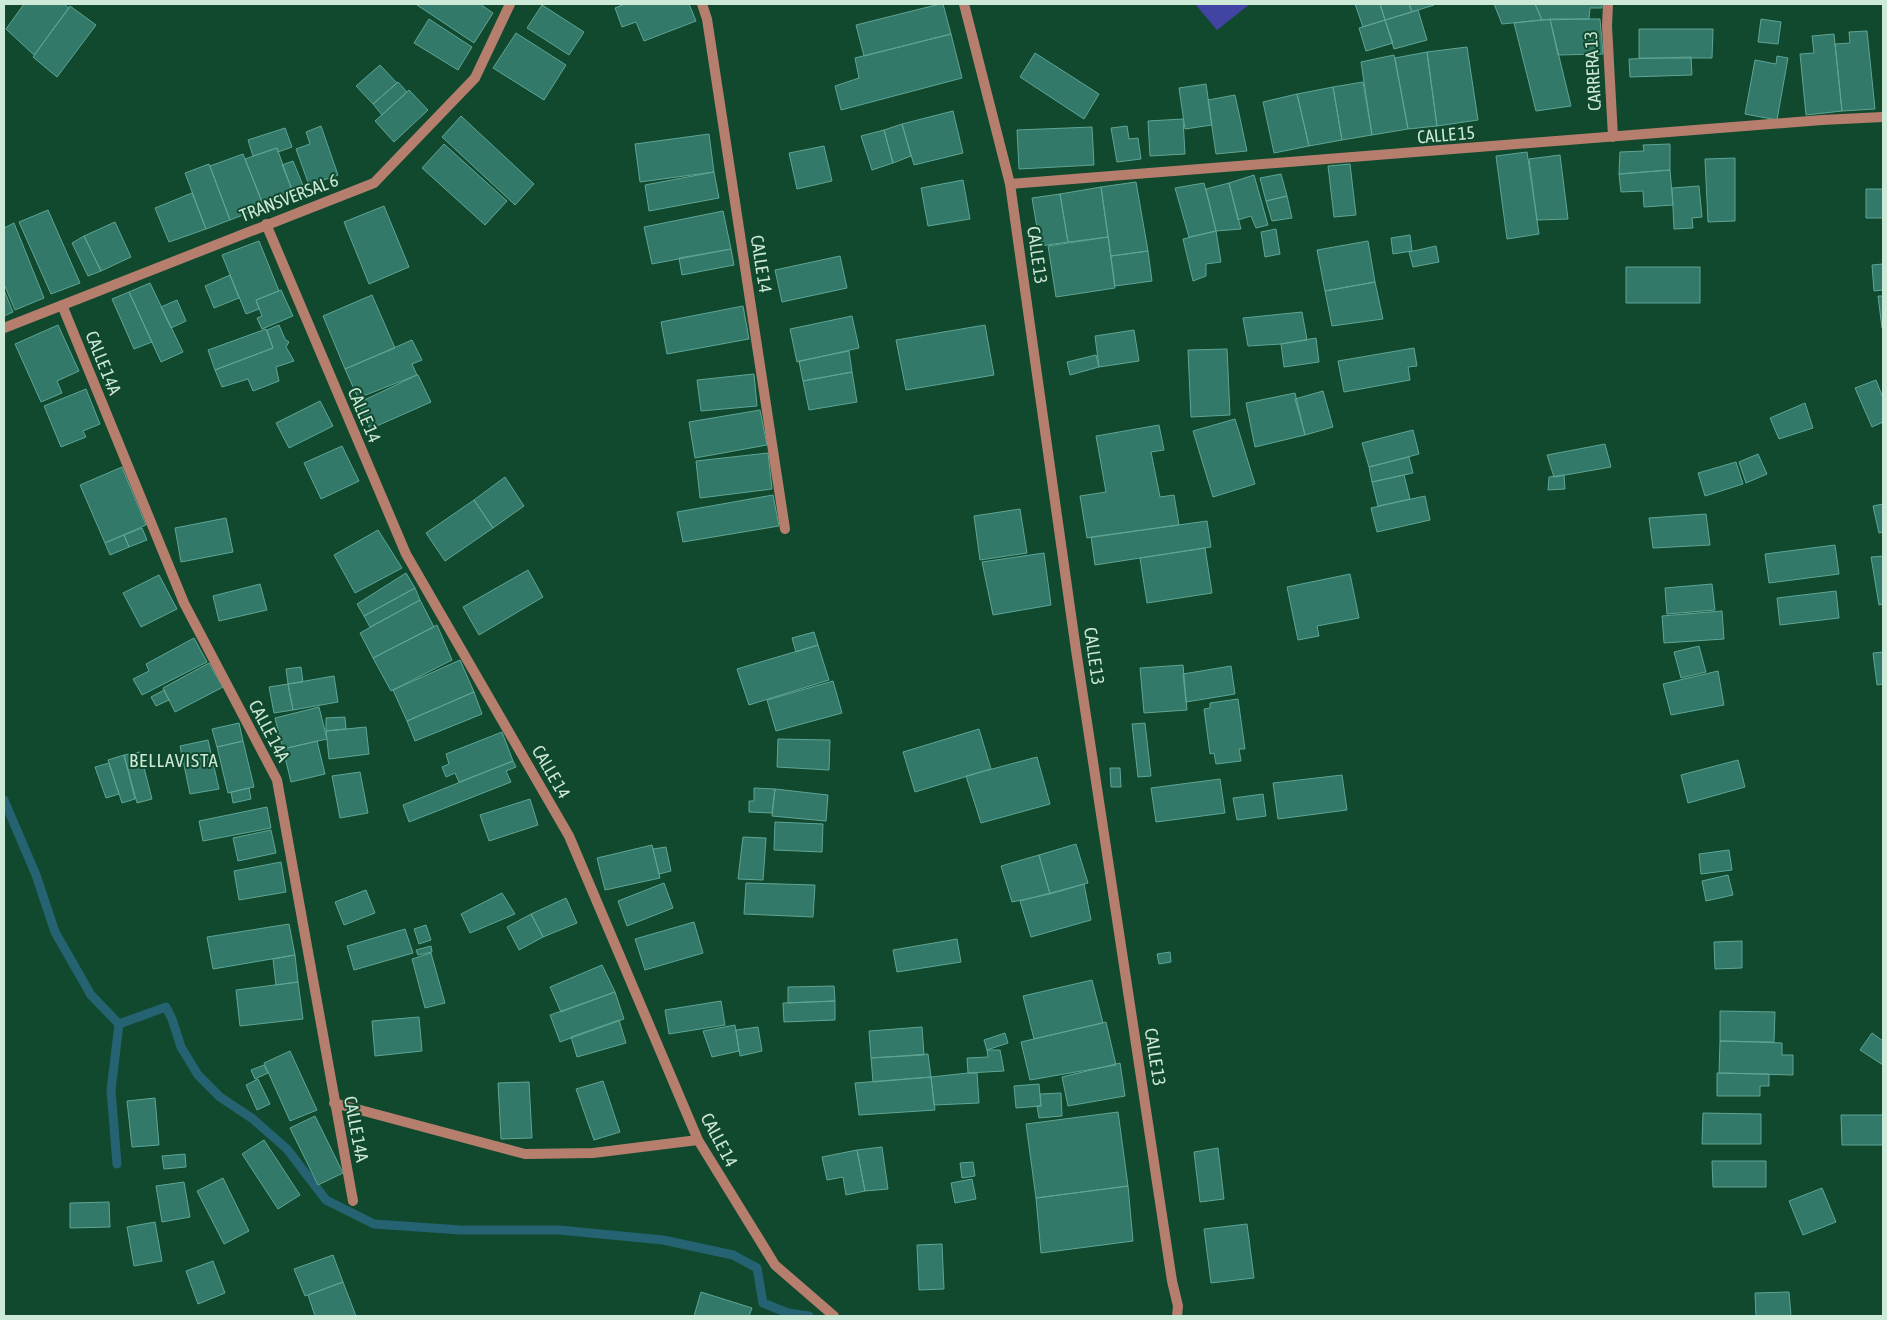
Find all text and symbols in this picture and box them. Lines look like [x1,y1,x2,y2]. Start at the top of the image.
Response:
street label: CARRERA 13 [1580,31,1605,111]
street label: CALLE 15 [1416,122,1476,147]
street label: TRANSVERSAL 6 [237,169,341,226]
street label: CALLE 13 [1023,225,1052,285]
street label: CALLE 14 [747,234,776,294]
street label: CALLE 14A [81,328,126,398]
street label: CALLE 14 [343,384,385,446]
street label: CALLE 13 [1080,626,1109,686]
street label: CALLE 14A [245,696,294,765]
street label: CALLE 14 [528,741,575,802]
district label: BELLAVISTA [129,749,219,771]
street label: CALLE 13 [1141,1027,1170,1087]
street label: CALLE 14A [340,1094,373,1164]
street label: CALLE 14 [697,1109,742,1170]

